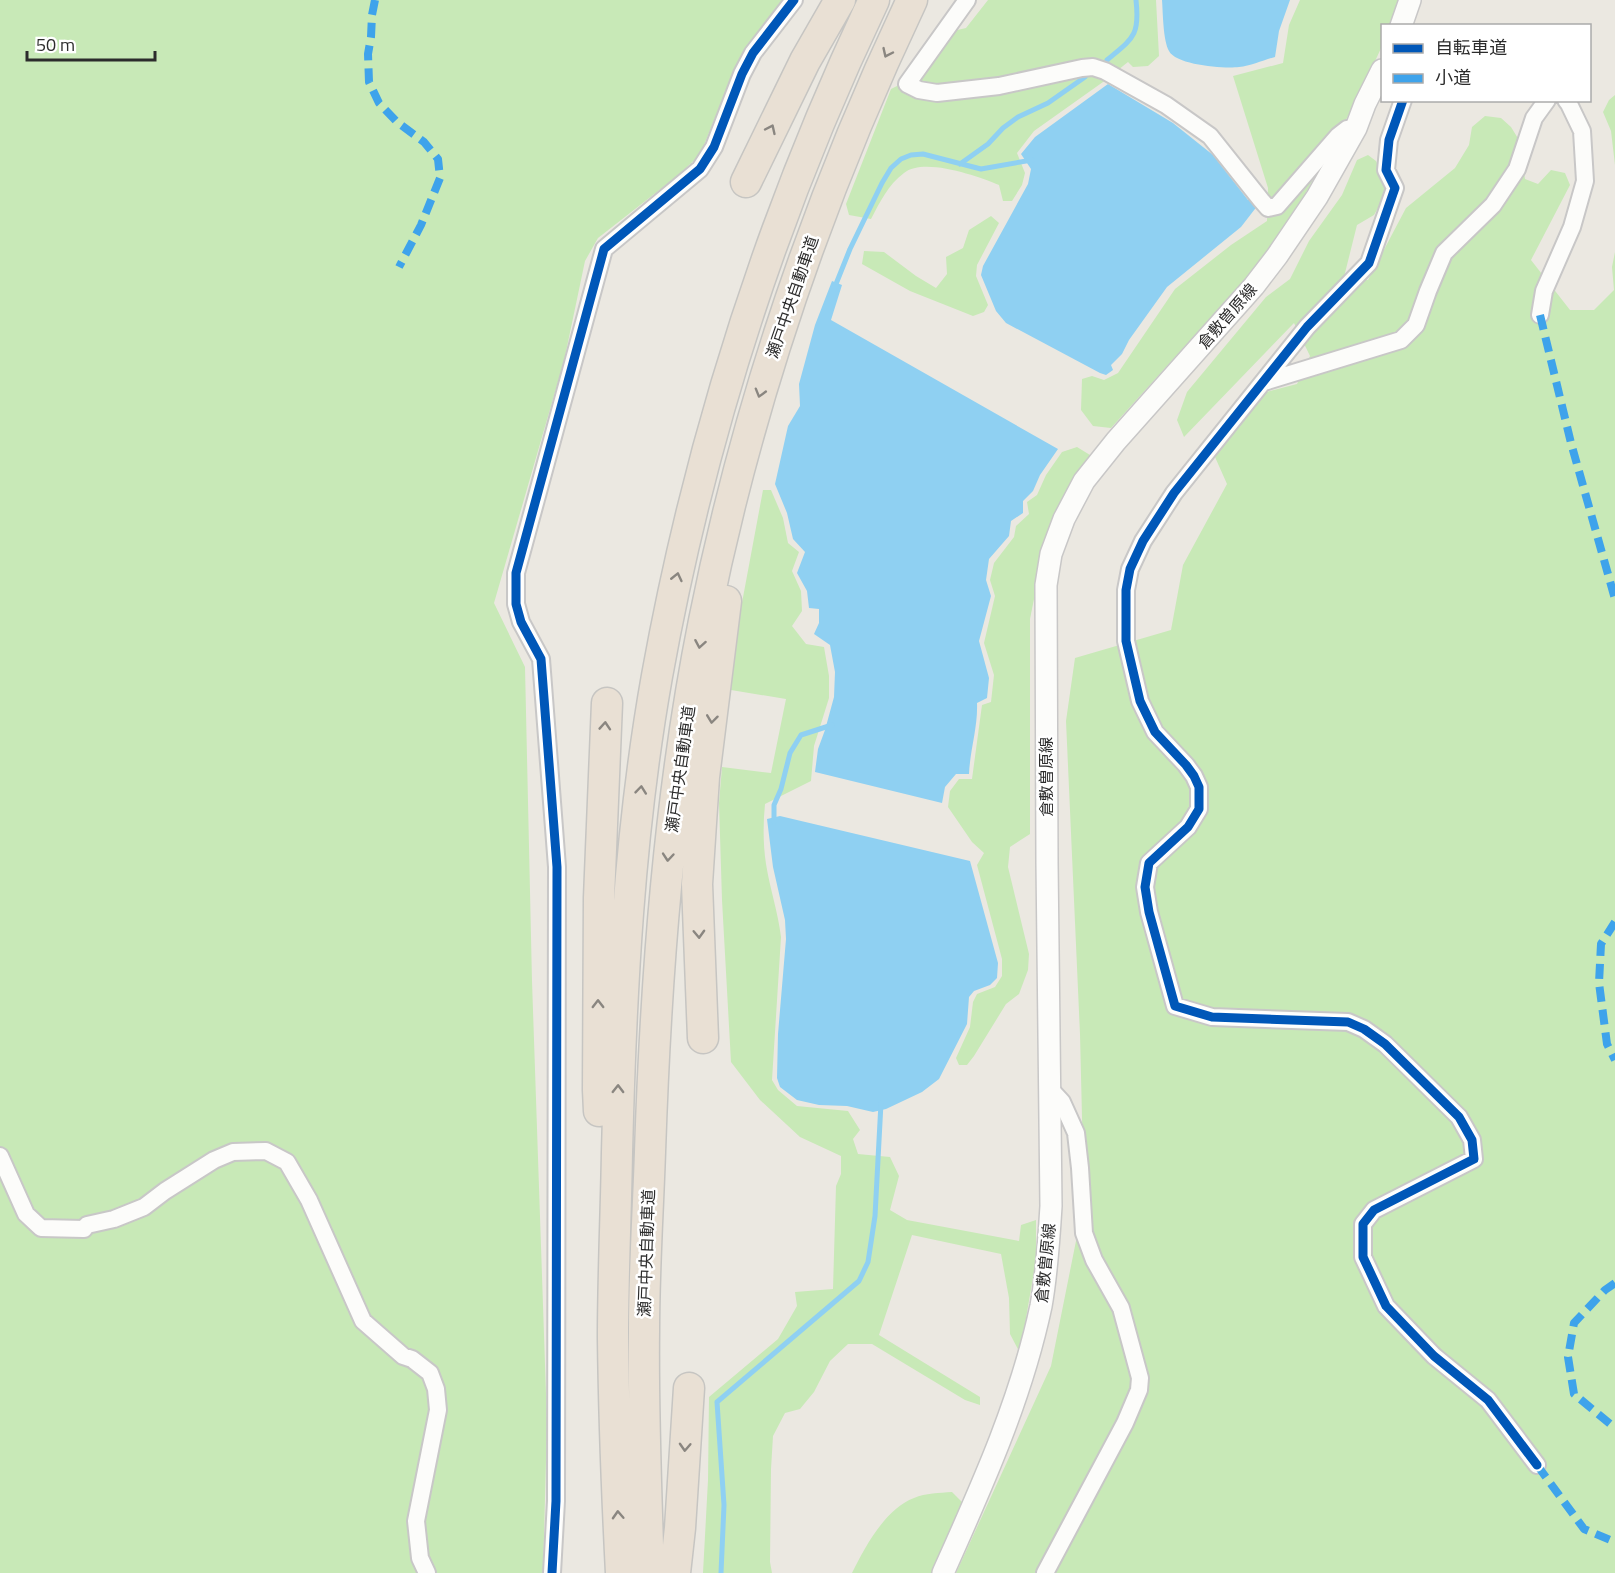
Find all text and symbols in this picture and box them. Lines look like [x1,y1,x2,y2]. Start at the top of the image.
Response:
scale bar [27,24,154,62]
legend [1381,24,1591,102]
text: 50 m [36,31,75,58]
text: 自転車道 [1435,34,1507,61]
one-way arrow [882,47,894,58]
text: 小道 [1435,64,1471,91]
one-way arrow [764,125,776,136]
street label: 瀬戸中央自動車道 [760,233,824,361]
street label: 倉敷曽原線 [1192,278,1262,354]
one-way arrow [755,387,767,398]
one-way arrow [670,572,683,582]
one-way arrow [694,639,706,648]
street label: 瀬戸中央自動車道 [659,704,701,834]
one-way arrow [706,714,719,723]
one-way arrow [599,721,612,730]
street label: 倉敷曽原線 [1034,737,1058,817]
one-way arrow [634,785,646,794]
one-way arrow [662,853,675,862]
one-way arrow [692,929,705,938]
one-way arrow [592,1000,604,1009]
one-way arrow [612,1084,625,1093]
street label: 瀬戸中央自動車道 [632,1189,660,1317]
street label: 倉敷曽原線 [1029,1222,1061,1304]
one-way arrow [679,1442,692,1451]
one-way arrow [612,1510,625,1519]

